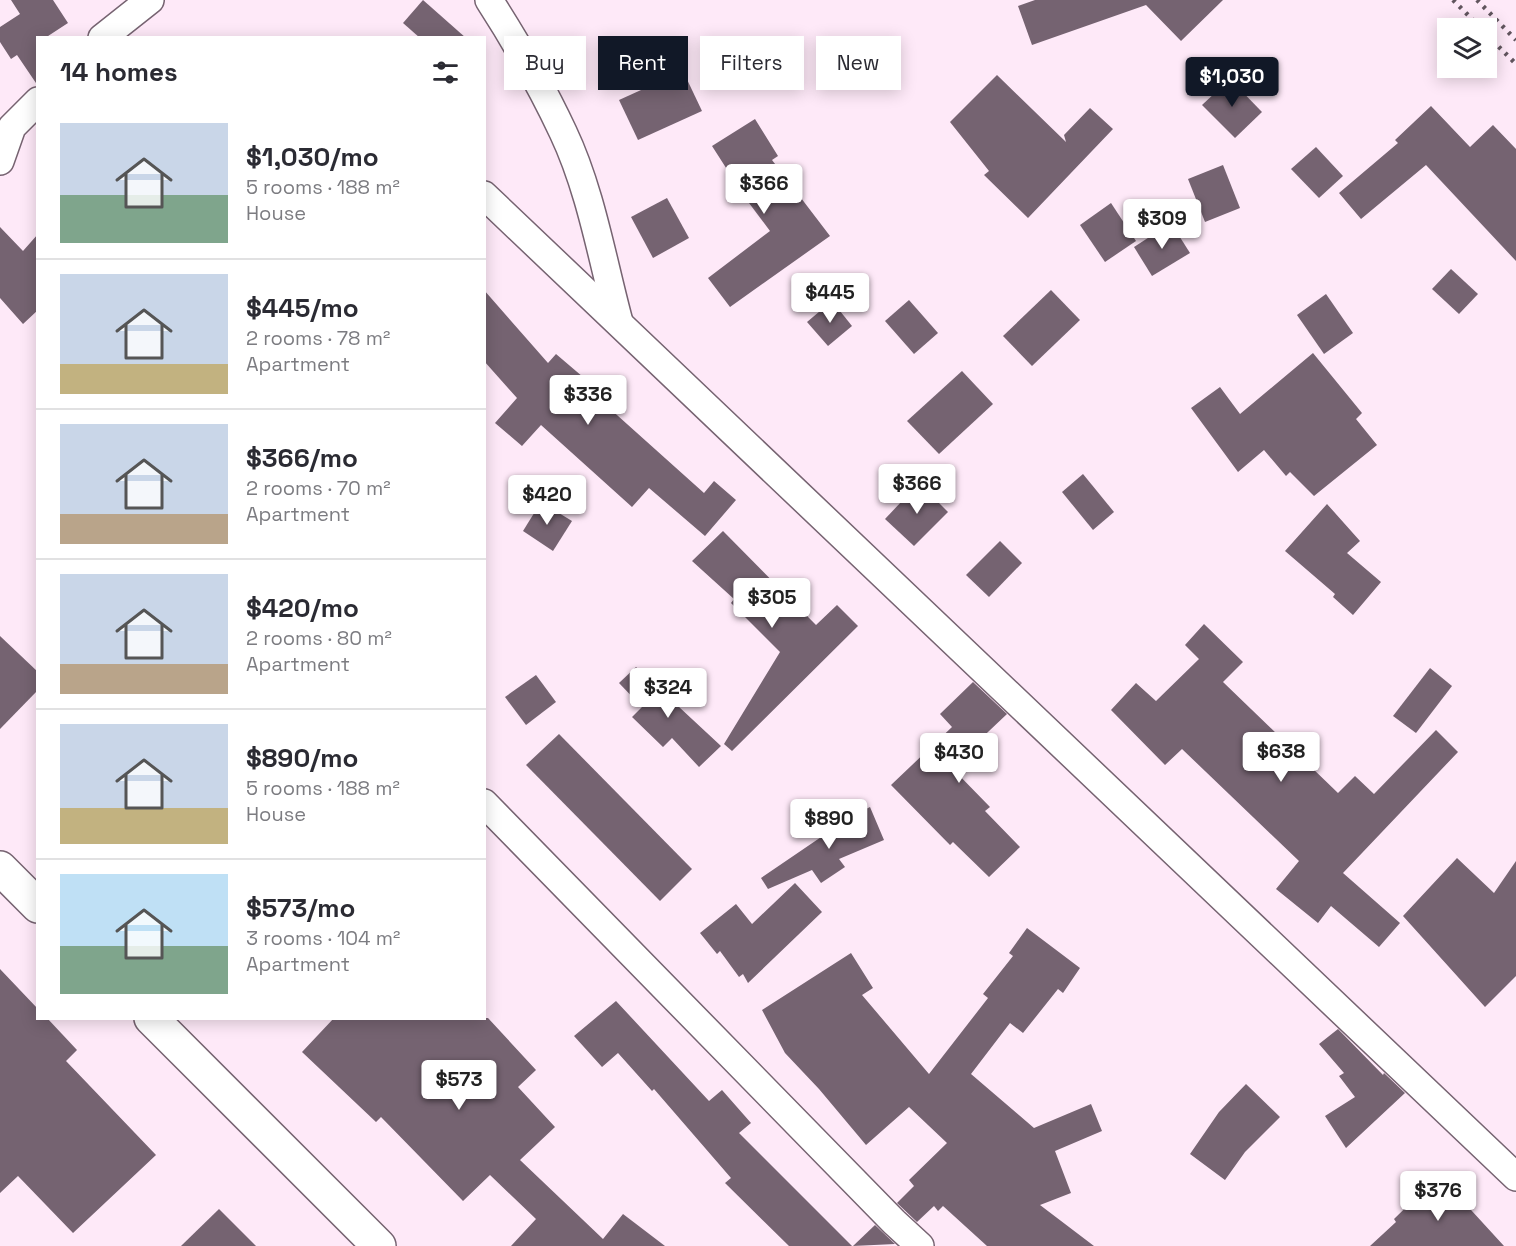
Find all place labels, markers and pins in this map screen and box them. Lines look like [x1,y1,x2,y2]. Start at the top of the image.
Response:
pin: $1,030 [1183,57,1281,108]
pin: $366 [728,164,800,215]
pin: $309 [1126,199,1198,250]
pin: $445 [794,273,866,324]
pin: $336 [552,375,624,426]
pin: $366 [881,464,953,515]
pin: $420 [511,475,583,526]
pin: $305 [736,578,808,629]
pin: $324 [632,668,704,719]
pin: $638 [1245,732,1317,783]
pin: $430 [923,733,995,784]
pin: $890 [793,799,865,850]
pin: $573 [423,1060,495,1111]
pin: $376 [1402,1171,1474,1222]

